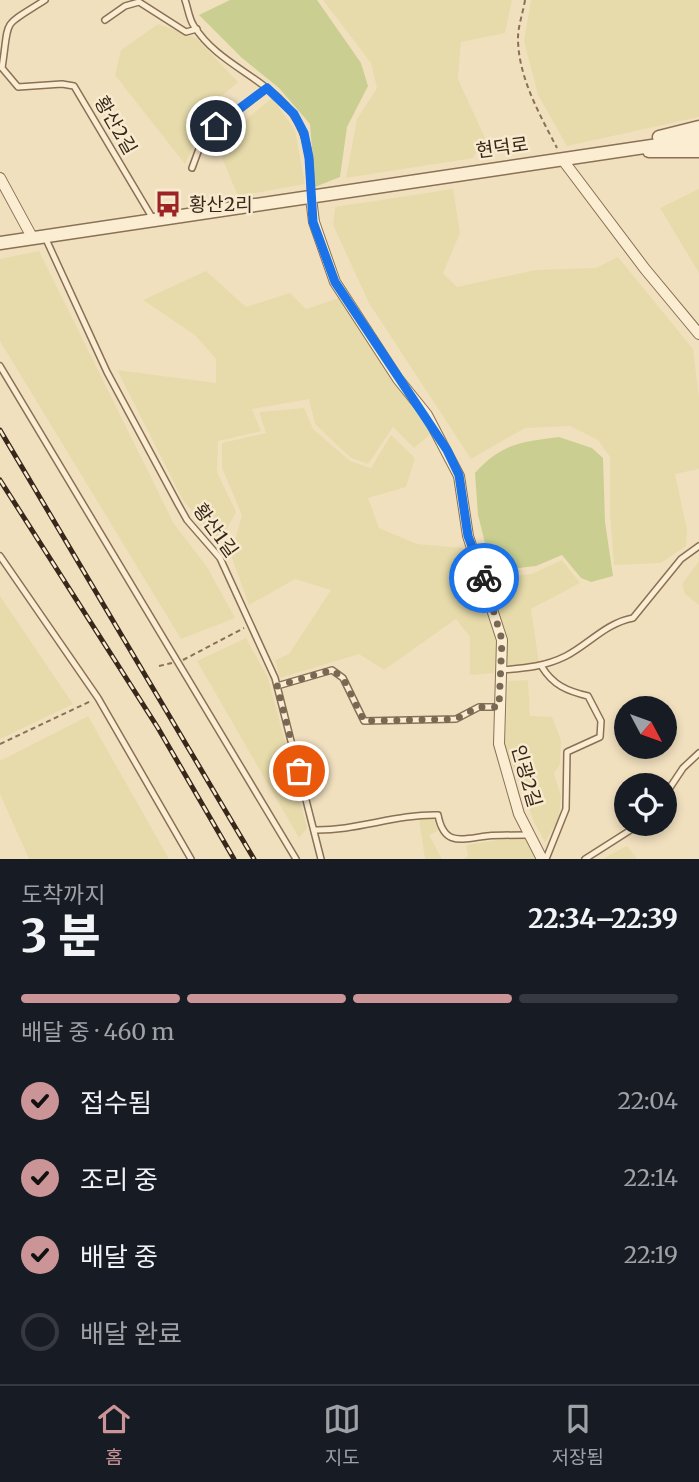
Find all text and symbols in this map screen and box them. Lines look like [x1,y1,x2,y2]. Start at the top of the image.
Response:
street label: 황산2길 [90,91,142,159]
pin [186,96,246,156]
icon: home [197,107,235,145]
street label: 현덕로 [474,131,530,163]
bus stop icon: 황산2리 [153,189,183,219]
place label: 황산2리 [189,192,253,216]
street label: 황산1길 [188,498,244,562]
courier [449,543,519,613]
icon: bike [465,559,503,597]
north arrow [614,696,677,760]
map controls [614,696,677,836]
pin [269,741,329,801]
street label: 인광2길 [507,742,547,810]
icon: bag [280,752,318,790]
button: locate [614,773,677,836]
text: 도착까지 [21,880,106,909]
text: 22:34–22:39 [528,902,678,935]
text: 3 분 [21,907,101,965]
text: 배달 중 · 460 m [21,1017,174,1046]
icon: check [21,1082,59,1120]
text: 접수됨 [80,1086,152,1119]
text: 22:04 [618,1086,678,1115]
icon: check [21,1159,59,1197]
text: 조리 중 [80,1163,158,1196]
text: 22:14 [624,1163,678,1192]
icon: check [21,1236,59,1274]
text: 배달 중 [80,1240,158,1273]
text: 22:19 [624,1240,678,1269]
text: 배달 완료 [80,1317,182,1350]
tab: 홈 [95,1400,133,1469]
tab: 지도 [323,1400,361,1469]
tab: 저장됨 [551,1400,604,1469]

